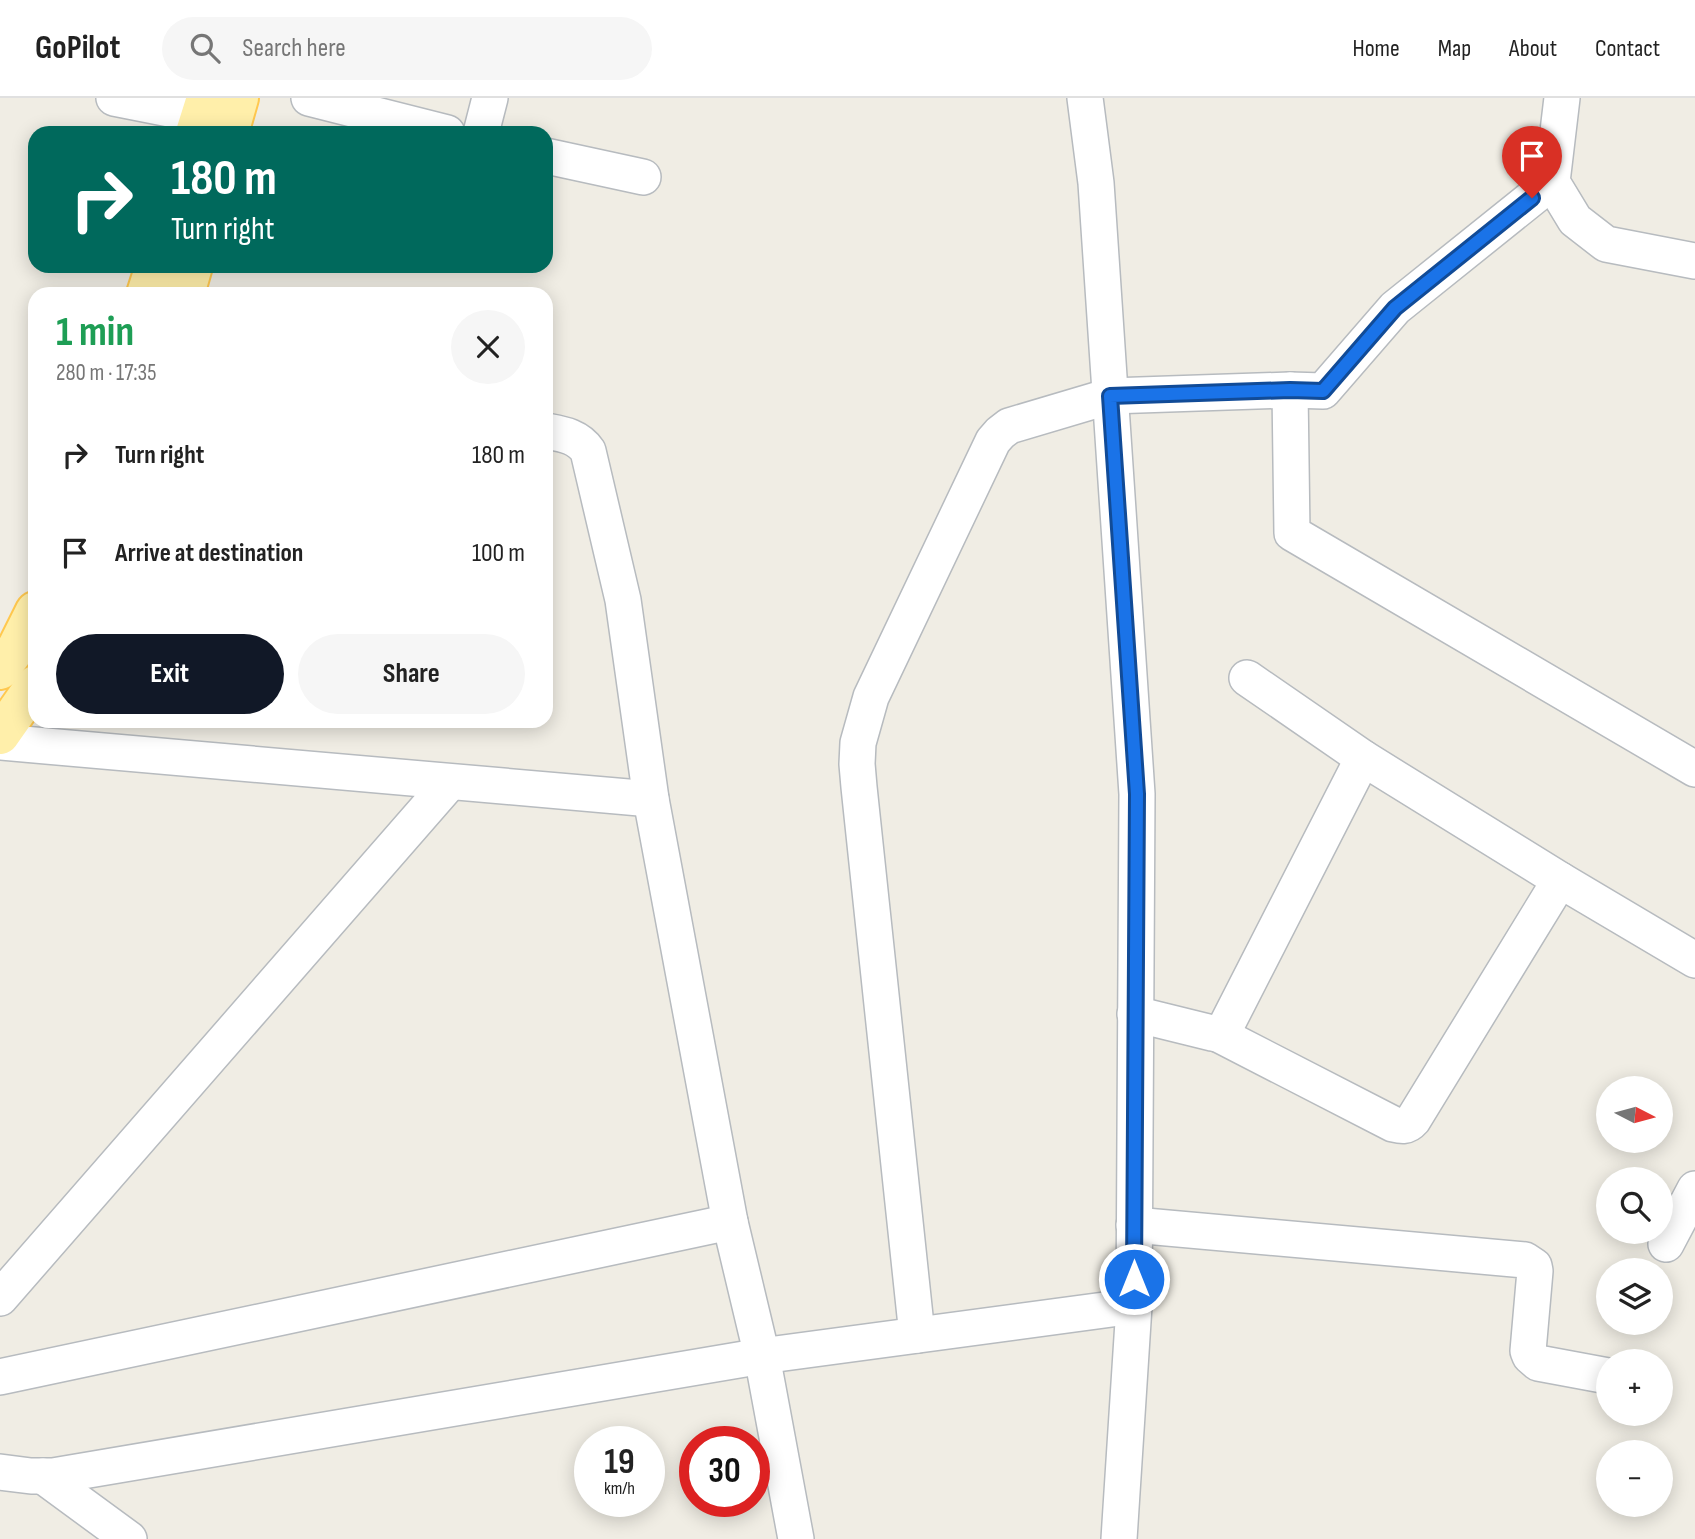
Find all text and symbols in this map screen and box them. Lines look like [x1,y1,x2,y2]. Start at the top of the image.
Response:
search box [162,17,652,80]
text: GoPilot [35,28,120,68]
icon: search [186,29,224,67]
text: Search here [242,33,346,64]
text: Home [1352,34,1400,63]
text: Map [1438,34,1471,63]
text: About [1509,34,1557,63]
text: Contact [1595,34,1660,63]
pin [1502,126,1562,198]
icon: arrive [1513,137,1551,175]
text: 180 m [171,150,277,209]
icon: right [56,154,147,245]
text: Turn right [171,210,275,249]
text: 1 min [56,307,134,358]
button: close [451,310,525,384]
text: 280 m · 17:35 [56,359,156,387]
icon: right [56,436,94,474]
text: Turn right [115,440,204,471]
text: 180 m [472,440,525,471]
icon: arrive [56,534,94,572]
text: Arrive at destination [115,538,303,569]
text: 100 m [472,538,525,569]
button: Exit [56,634,284,714]
button: Share [298,634,525,714]
north arrow [1596,1076,1673,1153]
map controls [1596,1076,1673,1517]
button: search [1596,1167,1673,1244]
position arrow [1097,1242,1171,1316]
button: layers [1596,1258,1673,1335]
button: + [1596,1349,1673,1426]
speed limit sign: 30 [679,1426,770,1517]
button: − [1596,1440,1673,1517]
text: 19 [604,1441,635,1484]
text: km/h [604,1478,635,1499]

